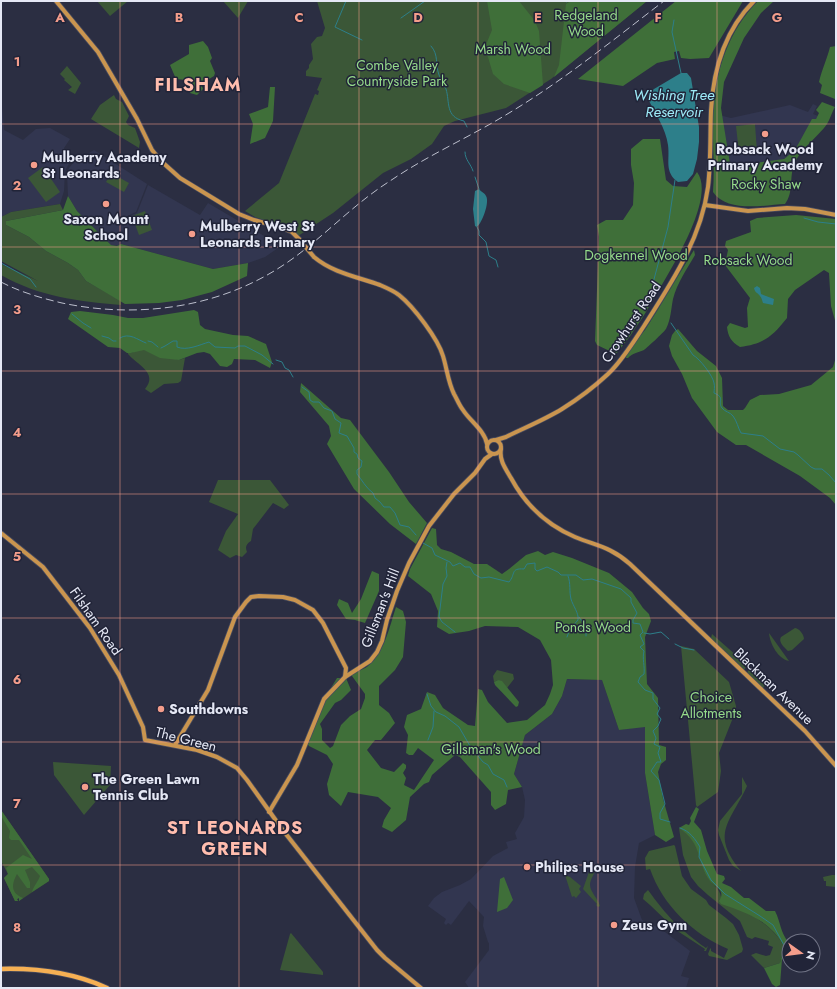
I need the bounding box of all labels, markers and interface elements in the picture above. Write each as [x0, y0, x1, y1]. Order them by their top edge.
park label: Redgeland Wood [554, 5, 618, 41]
text: A [54, 8, 65, 27]
text: B [175, 8, 184, 27]
text: C [294, 8, 304, 27]
text: D [413, 8, 423, 27]
text: E [534, 8, 542, 27]
text: F [654, 8, 662, 27]
text: G [772, 8, 783, 27]
park label: Marsh Wood [475, 39, 551, 59]
text: 1 [14, 52, 20, 71]
park label: Combe Valley Countryside Park [347, 55, 448, 91]
district label: FILSHAM [155, 72, 241, 98]
water label: Wishing Tree Reservoir [633, 84, 715, 123]
marker: Robsack Wood Primary Academy [760, 129, 770, 139]
place label: Robsack Wood Primary Academy [708, 139, 823, 175]
place label: Mulberry Academy St Leonards [42, 147, 167, 183]
marker: Mulberry Academy St Leonards [29, 160, 39, 170]
park label: Rocky Shaw [731, 174, 802, 194]
text: 2 [13, 176, 21, 195]
marker: Saxon Mount School [101, 199, 111, 209]
place label: Saxon Mount School [63, 209, 149, 245]
place label: Mulberry West St Leonards Primary [200, 216, 316, 252]
marker: Mulberry West St Leonards Primary [187, 229, 197, 239]
park label: Dogkennel Wood [584, 245, 688, 265]
park label: Robsack Wood [704, 250, 792, 270]
street label: Crowhurst Road [596, 277, 666, 367]
text: 3 [13, 300, 21, 319]
text: 4 [12, 423, 22, 442]
text: 5 [13, 547, 21, 566]
street label: Gillsman's Hill [356, 565, 404, 651]
street label: Filsham Road [65, 583, 127, 659]
park label: Ponds Wood [555, 617, 631, 637]
street label: Blackman Avenue [730, 643, 818, 729]
text: 6 [13, 670, 22, 689]
park label: Choice Allotments [680, 687, 742, 723]
place label: Southdowns [169, 699, 249, 719]
marker: Southdowns [156, 704, 166, 714]
street label: The Green [153, 722, 219, 756]
park label: Gillsman's Wood [441, 739, 541, 759]
place label: The Green Lawn Tennis Club [93, 769, 200, 805]
marker: The Green Lawn Tennis Club [80, 782, 90, 792]
text: 7 [13, 794, 21, 813]
district label: ST LEONARDS GREEN [167, 815, 303, 862]
place label: Philips House [535, 857, 624, 877]
marker: Philips House [522, 862, 532, 872]
place label: Zeus Gym [622, 915, 687, 935]
text: 8 [13, 918, 21, 937]
marker: Zeus Gym [609, 920, 619, 930]
north arrow [781, 933, 821, 973]
text: N [802, 949, 820, 962]

